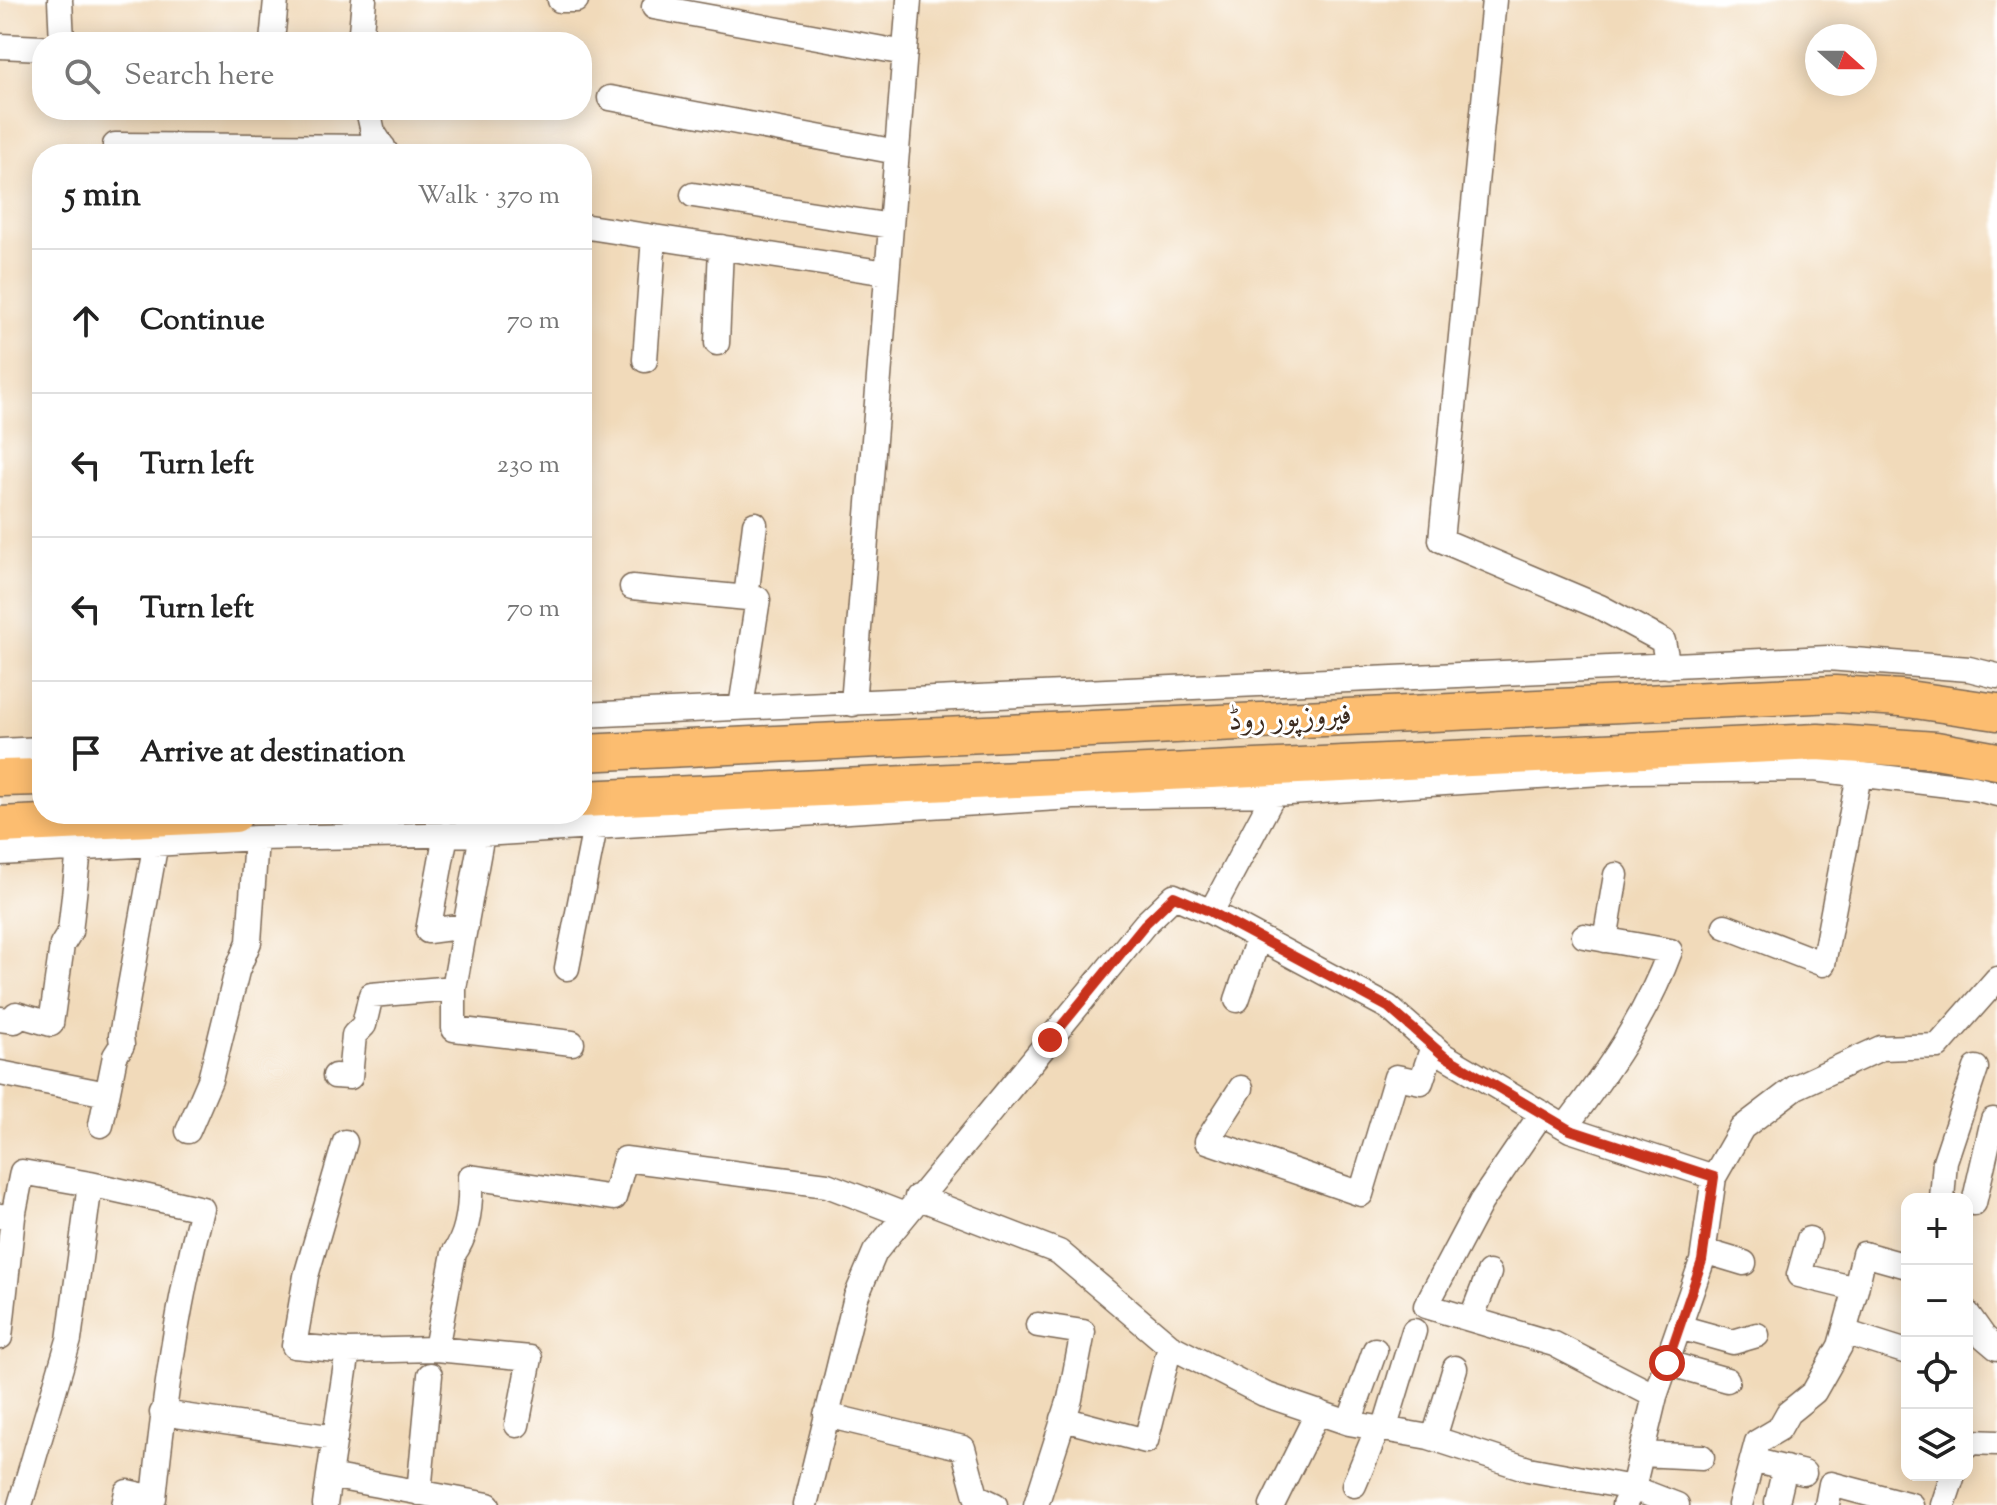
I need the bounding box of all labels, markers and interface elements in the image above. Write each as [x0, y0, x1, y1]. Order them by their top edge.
north arrow [1805, 24, 1877, 96]
search box [32, 32, 592, 120]
icon: search [60, 54, 104, 98]
text: Search here [124, 55, 274, 98]
text: 5 min [64, 172, 141, 221]
text: Walk · 370 m [418, 178, 560, 215]
icon: ahead [64, 299, 108, 343]
text: Continue [140, 300, 265, 343]
text: 70 m [507, 303, 560, 340]
icon: left [64, 443, 108, 487]
text: Turn left [140, 444, 254, 487]
text: 230 m [497, 447, 560, 484]
icon: left [64, 587, 108, 631]
text: Turn left [140, 588, 254, 631]
text: 70 m [507, 591, 560, 628]
street label: فیروزپور روڈ [1227, 694, 1353, 744]
icon: arrive [64, 731, 108, 775]
text: Arrive at destination [140, 732, 405, 775]
route end [1032, 1022, 1068, 1058]
map controls [1901, 1193, 1973, 1481]
button: + [1901, 1193, 1973, 1265]
button: − [1901, 1265, 1973, 1337]
button: locate [1901, 1337, 1973, 1409]
route start [1649, 1345, 1685, 1381]
button: layers [1901, 1409, 1973, 1481]

